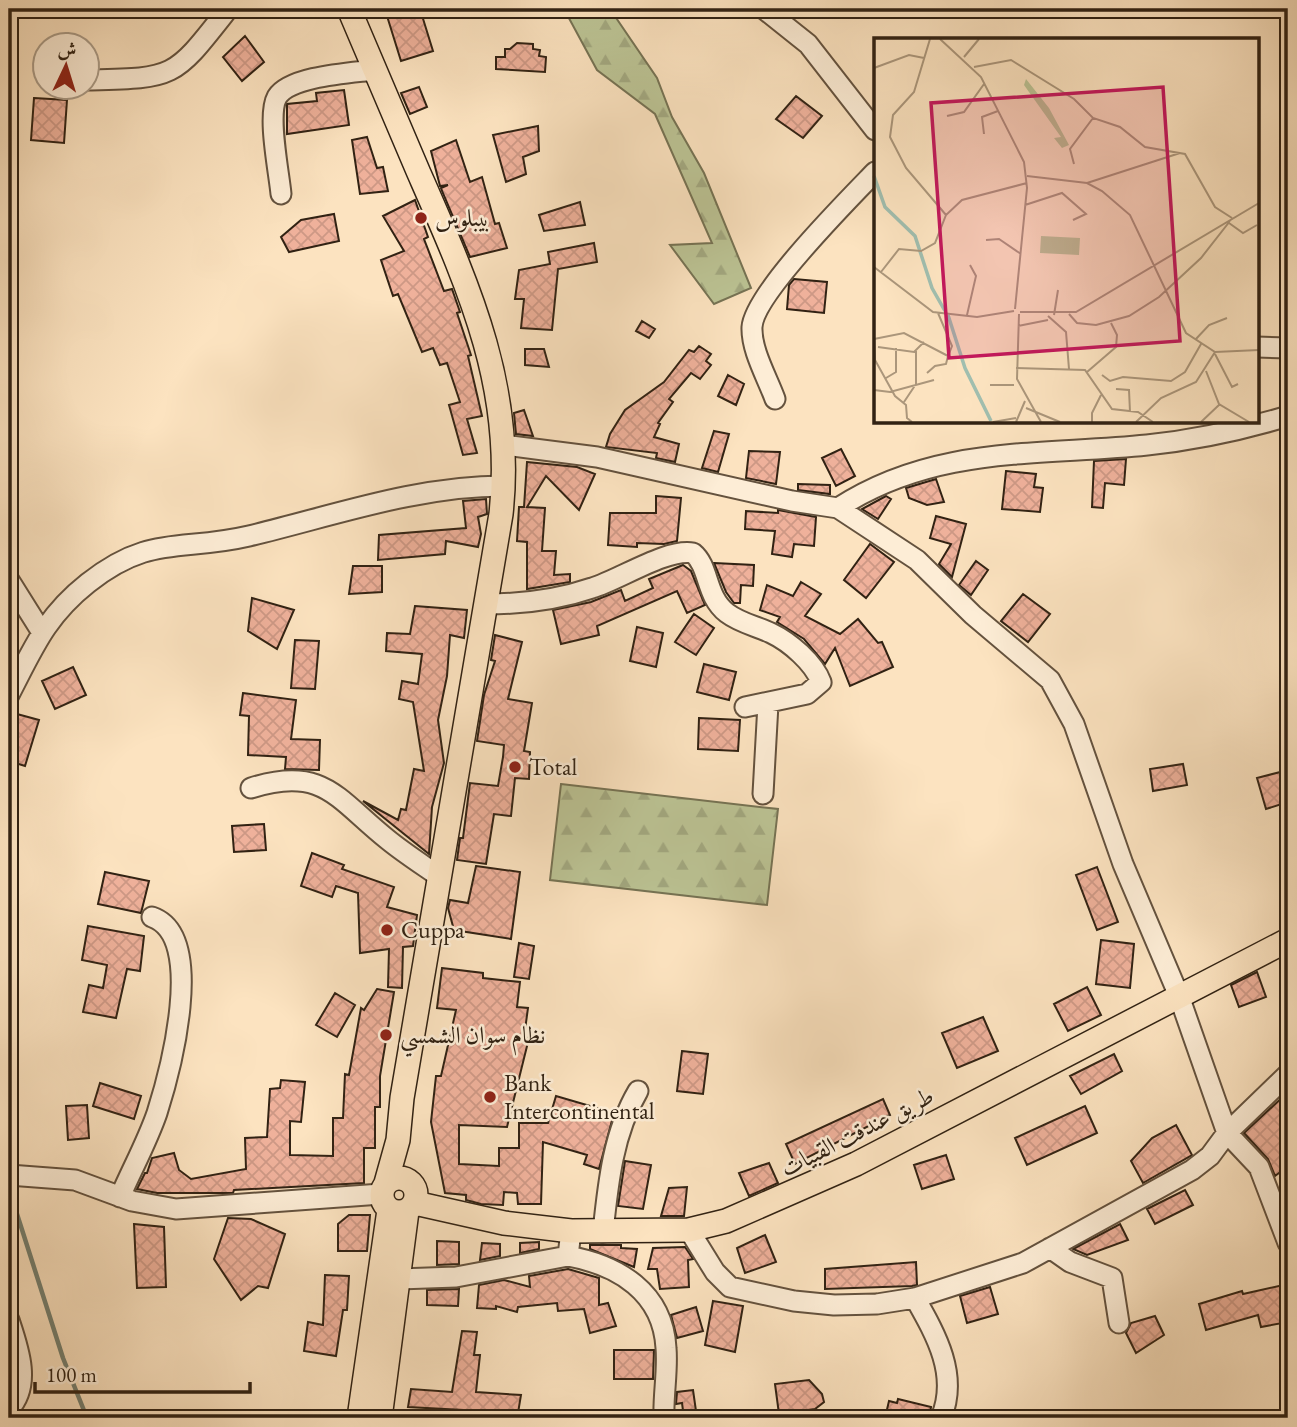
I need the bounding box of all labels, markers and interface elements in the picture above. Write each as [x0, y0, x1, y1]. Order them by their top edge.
north arrow [32, 32, 102, 102]
text: ش [57, 36, 77, 63]
inset map [874, 38, 1258, 424]
place label: بيبلوس [435, 202, 490, 233]
marker: بيبلوس [413, 210, 429, 226]
place label: Total [529, 751, 578, 782]
marker: Total [507, 759, 523, 775]
place label: Cuppa [401, 914, 465, 945]
marker: Cuppa [379, 922, 395, 938]
place label: نظام سوان الشمسي [400, 1019, 545, 1057]
marker: نظام سوان الشمسي [378, 1027, 394, 1043]
place label: Bank Intercontinental [504, 1067, 655, 1126]
street label: طريق عندقت القبيات [775, 1080, 939, 1184]
marker: Bank Intercontinental [482, 1089, 498, 1105]
scale bar [35, 1350, 250, 1394]
text: 100 m [46, 1361, 97, 1388]

